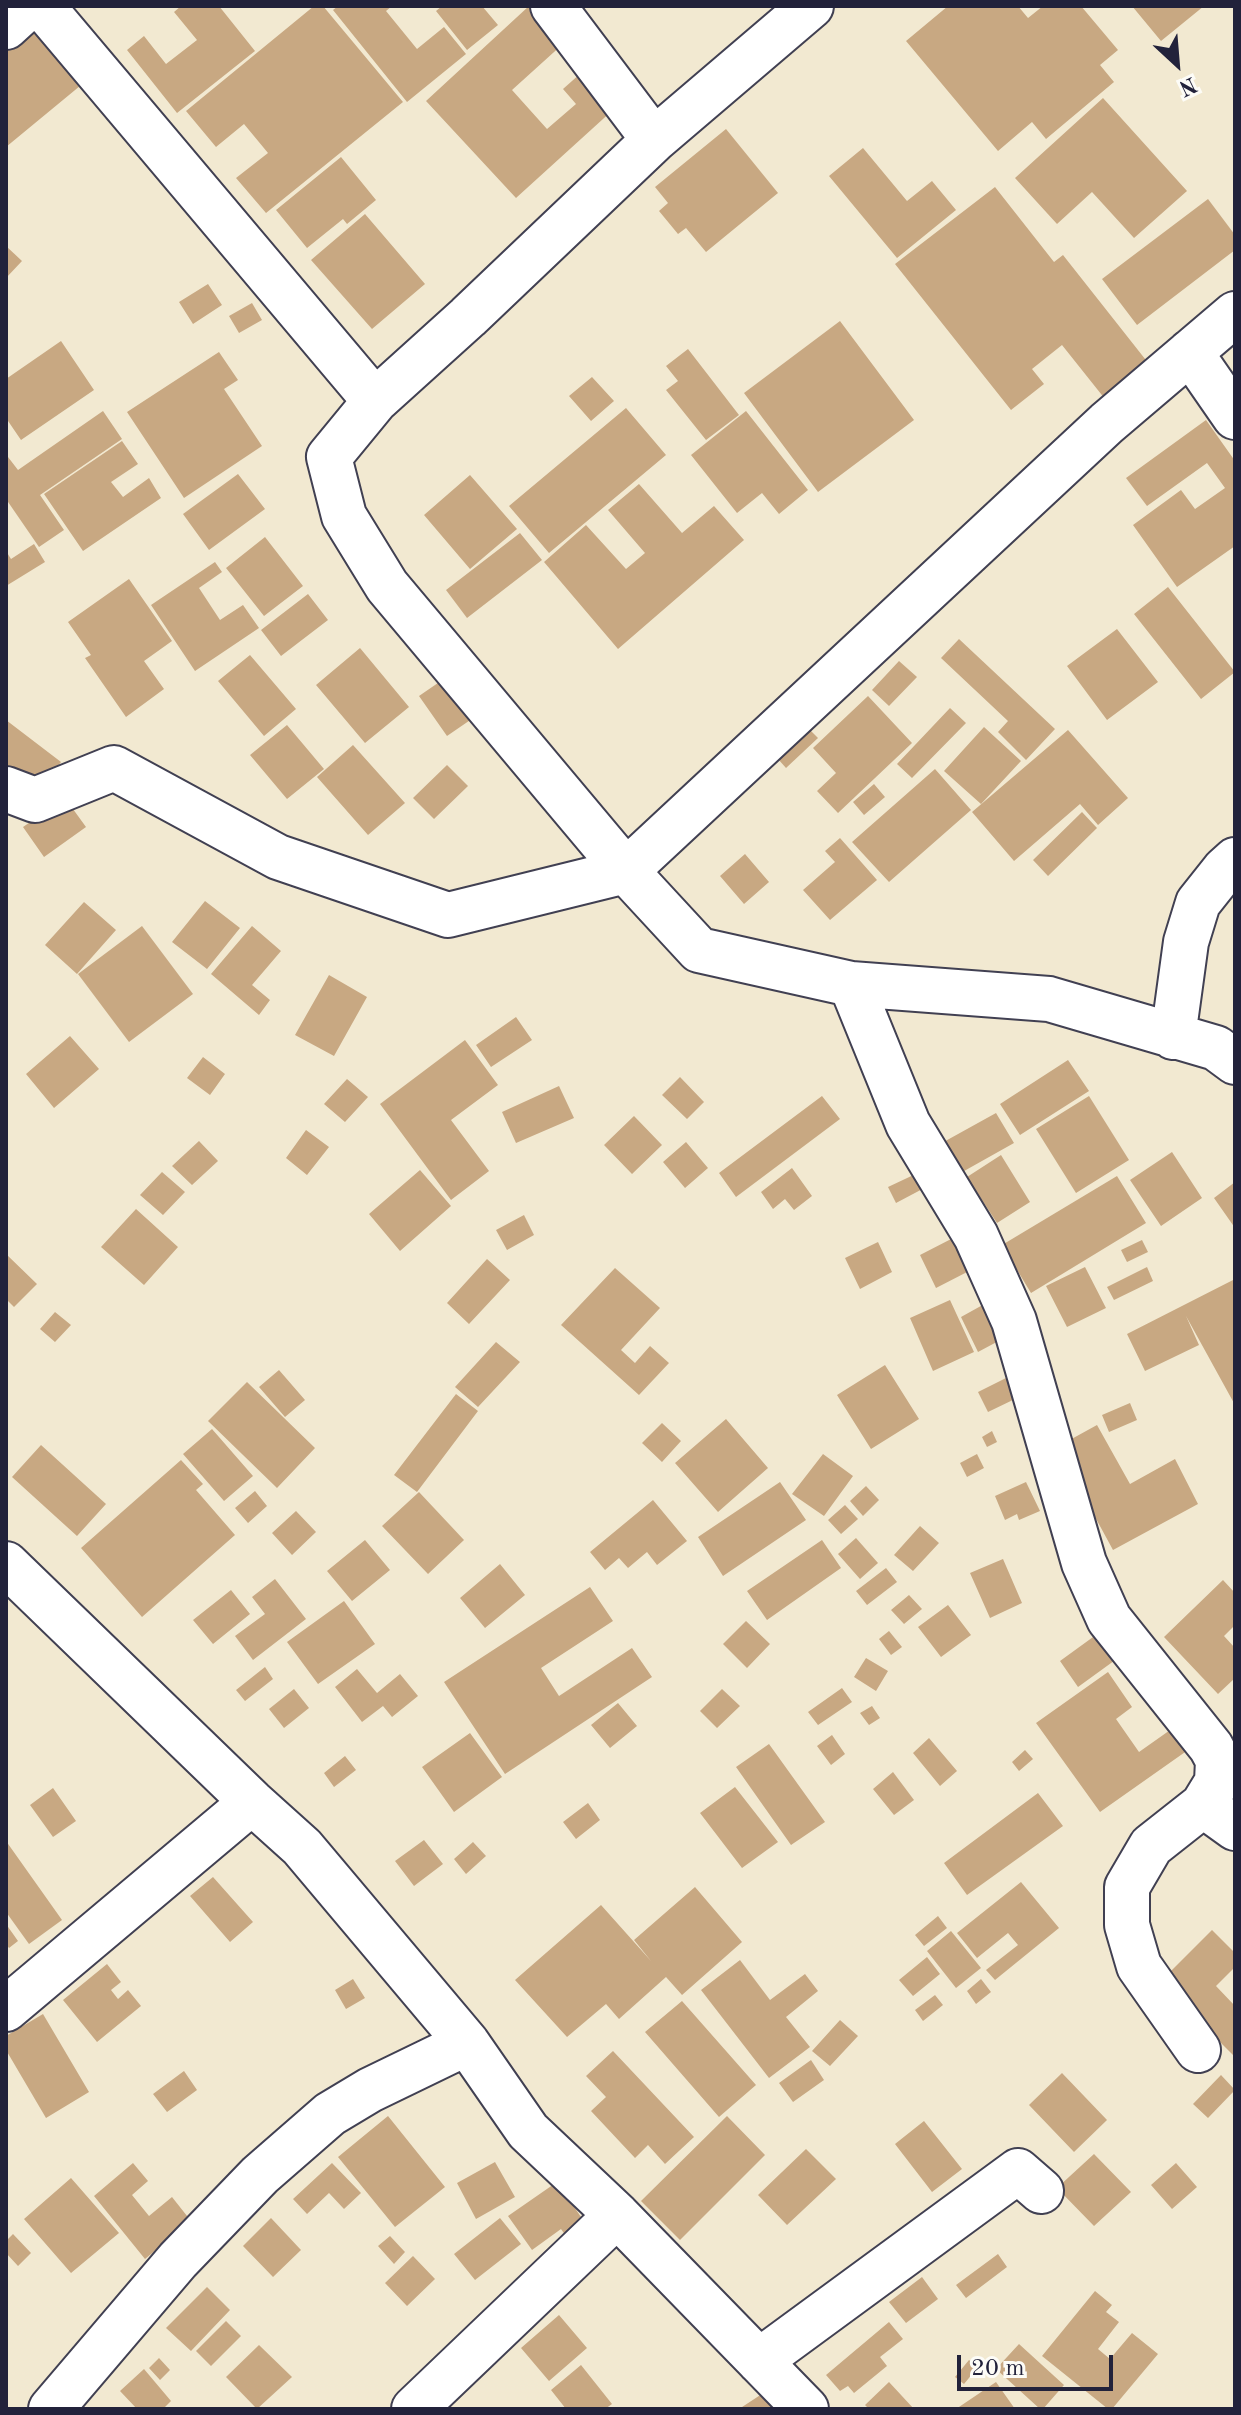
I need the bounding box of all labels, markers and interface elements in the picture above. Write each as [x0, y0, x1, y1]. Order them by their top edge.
north arrow [1137, 24, 1217, 104]
text: N [1175, 72, 1200, 99]
scale bar [961, 2339, 1117, 2389]
text: 20 m [971, 2357, 1025, 2381]

